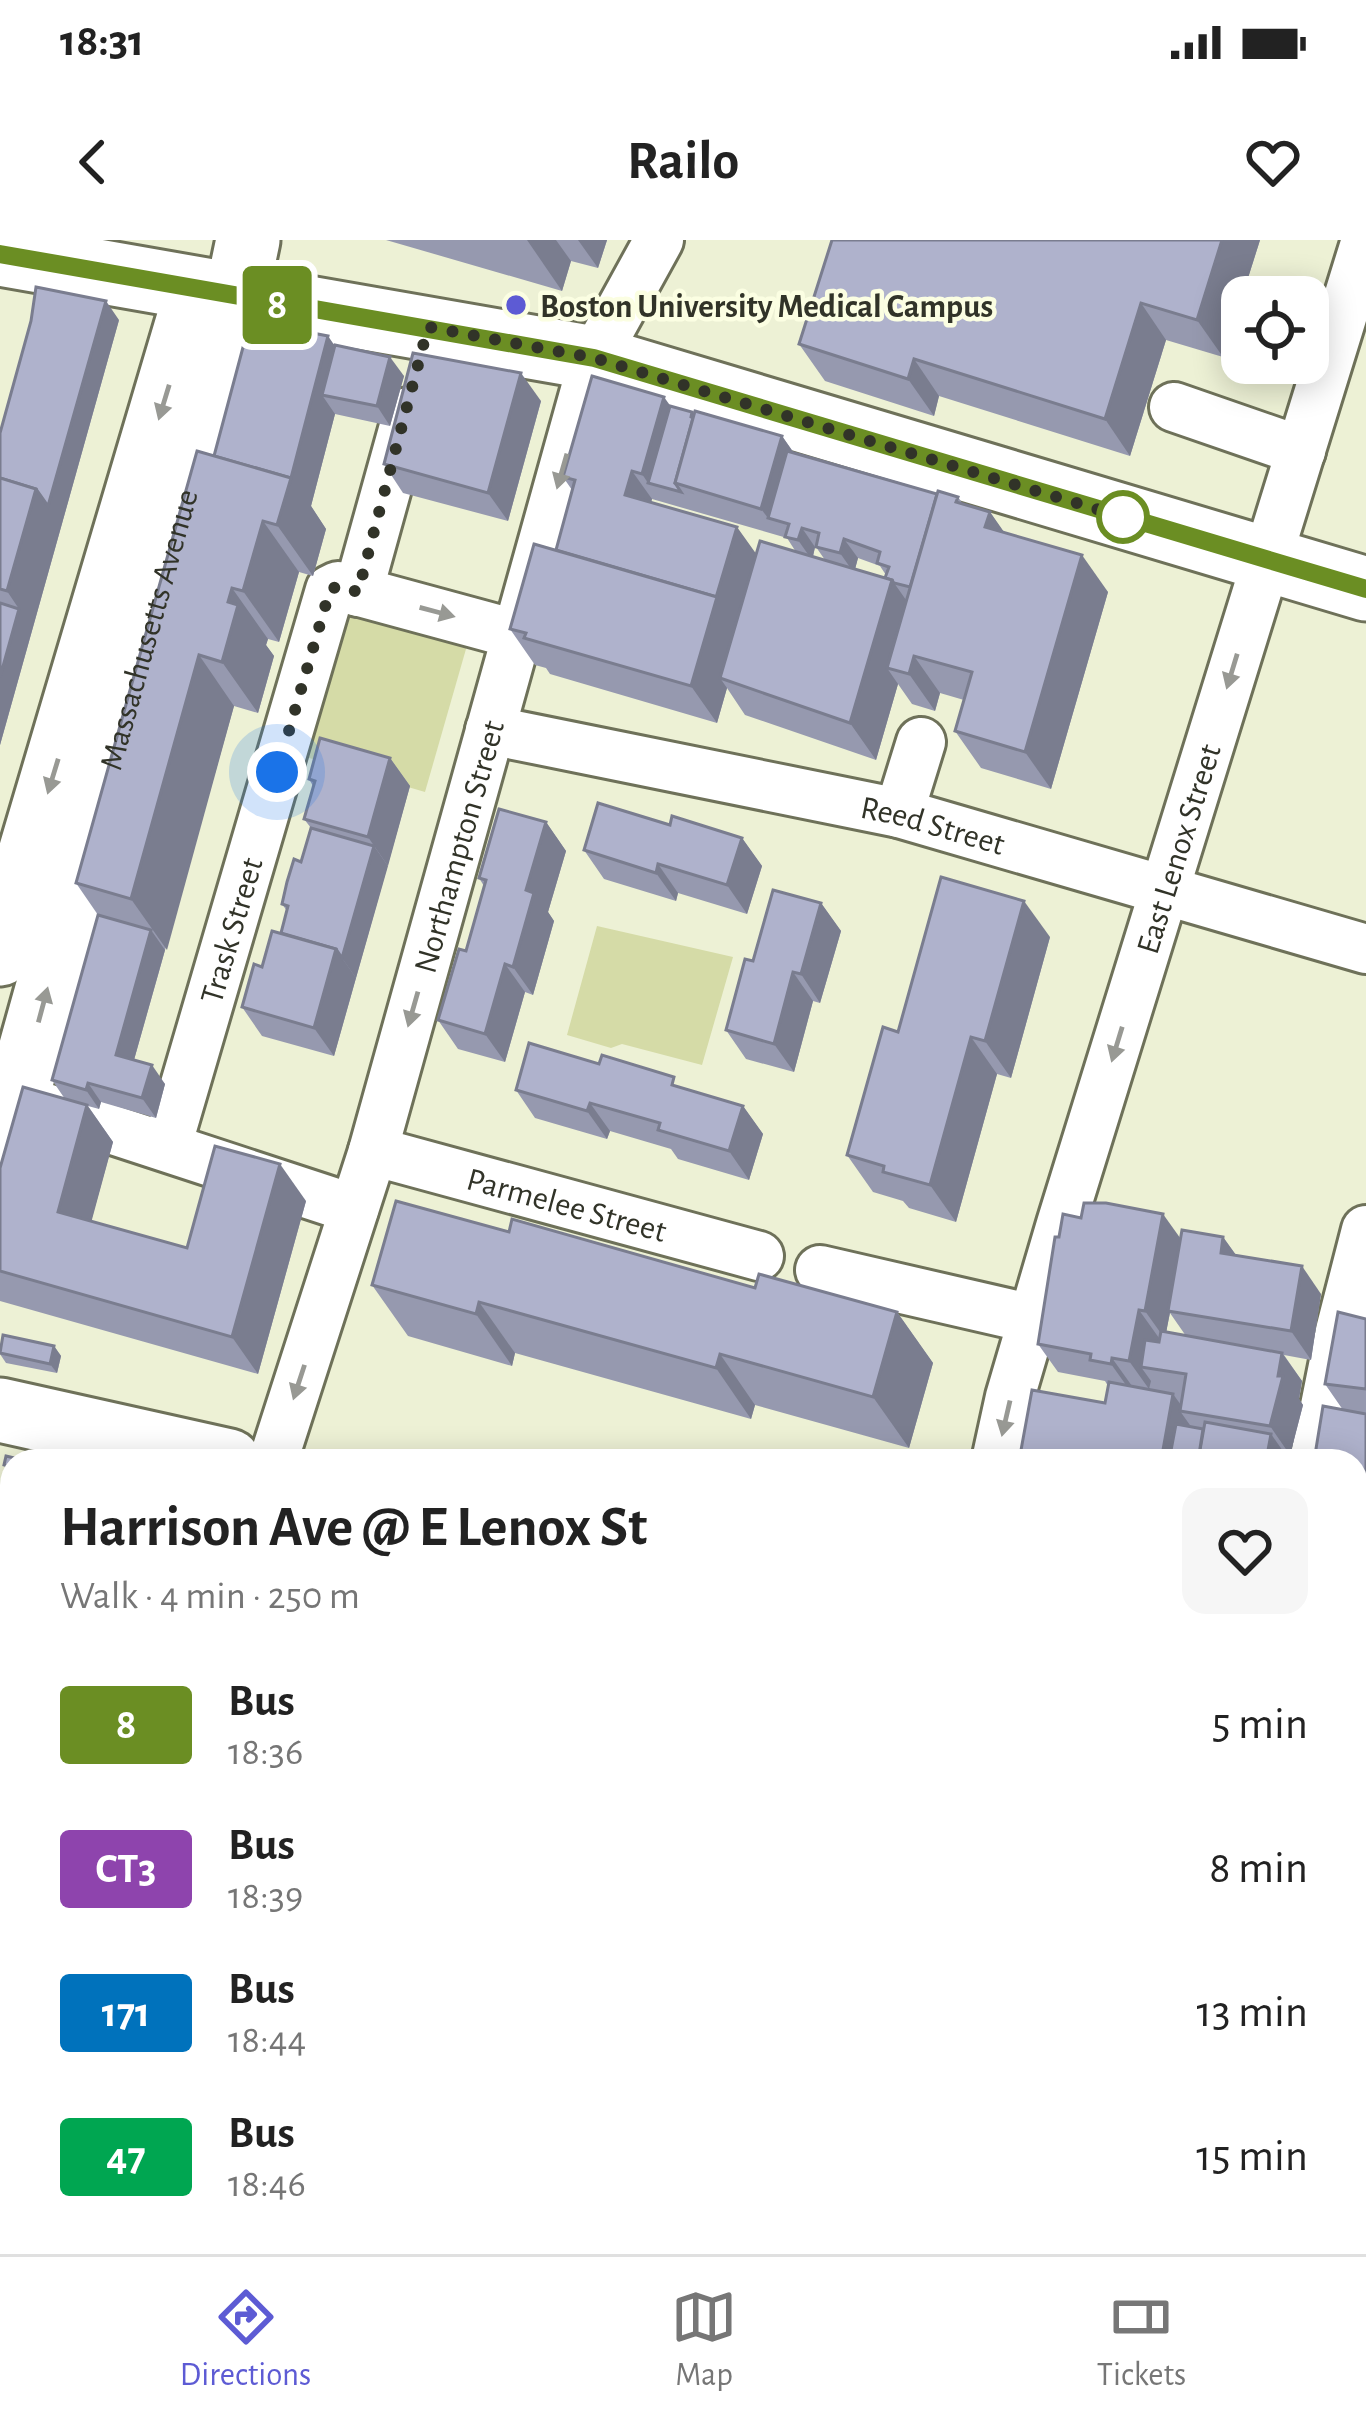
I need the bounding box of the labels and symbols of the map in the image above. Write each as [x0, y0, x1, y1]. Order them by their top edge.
line badge: 8 [238, 266, 316, 344]
place label: Boston University Medical Campus [540, 291, 993, 324]
marker: Boston University Medical Campus [503, 292, 529, 318]
one-way arrow [154, 384, 172, 421]
one-way arrow [551, 453, 570, 490]
street label: Massachusetts Avenue [95, 486, 205, 774]
unlabelled marker [1098, 492, 1148, 542]
one-way arrow [418, 604, 455, 623]
one-way arrow [1222, 653, 1241, 690]
street label: Northampton Street [409, 717, 511, 977]
street label: East Lenox Street [1132, 740, 1228, 958]
your location [247, 742, 307, 802]
one-way arrow [43, 758, 61, 795]
street label: Reed Street [858, 792, 1009, 862]
street label: Trask Street [196, 854, 270, 1007]
one-way arrow [35, 986, 53, 1022]
one-way arrow [402, 990, 421, 1027]
one-way arrow [1107, 1026, 1125, 1063]
street label: Parmelee Street [463, 1163, 670, 1249]
one-way arrow [288, 1364, 307, 1400]
one-way arrow [995, 1399, 1014, 1437]

